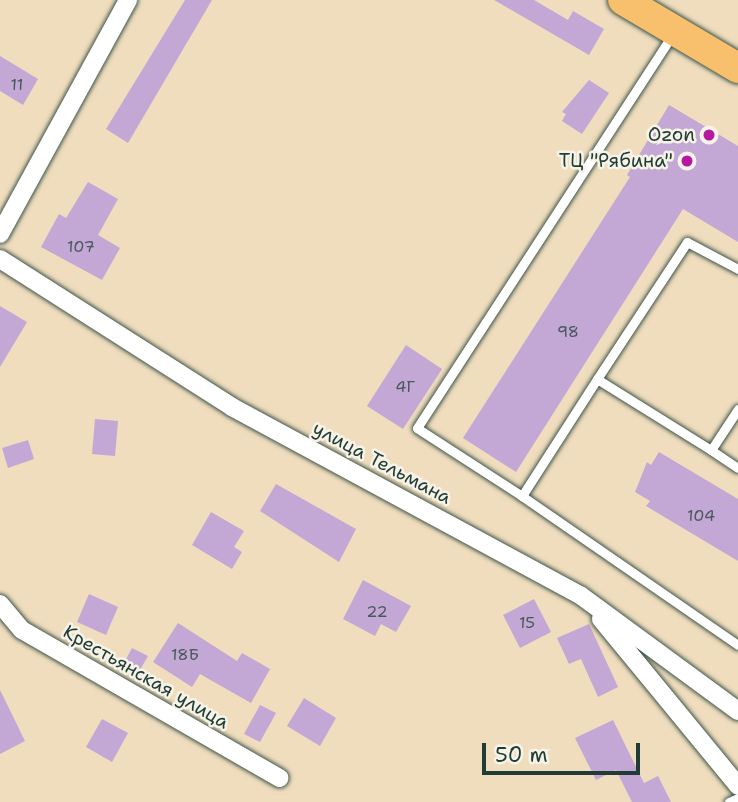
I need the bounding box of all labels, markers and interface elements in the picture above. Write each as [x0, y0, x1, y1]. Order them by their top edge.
house number: 11 [11, 75, 23, 95]
place label: Ozon [648, 124, 695, 146]
marker: Ozon [701, 127, 717, 143]
place label: ТЦ "Рябина" [559, 150, 673, 172]
marker: ТЦ "Рябина" [679, 153, 695, 169]
house number: 107 [67, 237, 95, 257]
house number: 98 [557, 322, 579, 342]
house number: 4Г [395, 377, 415, 397]
street label: улица Тельмана [309, 417, 455, 509]
house number: 104 [687, 506, 715, 526]
house number: 22 [366, 602, 388, 622]
house number: 15 [519, 613, 535, 633]
street label: Крестьянская улица [59, 620, 233, 734]
house number: 18Б [171, 645, 199, 665]
scale bar [486, 728, 644, 772]
text: 50 m [495, 741, 548, 769]

